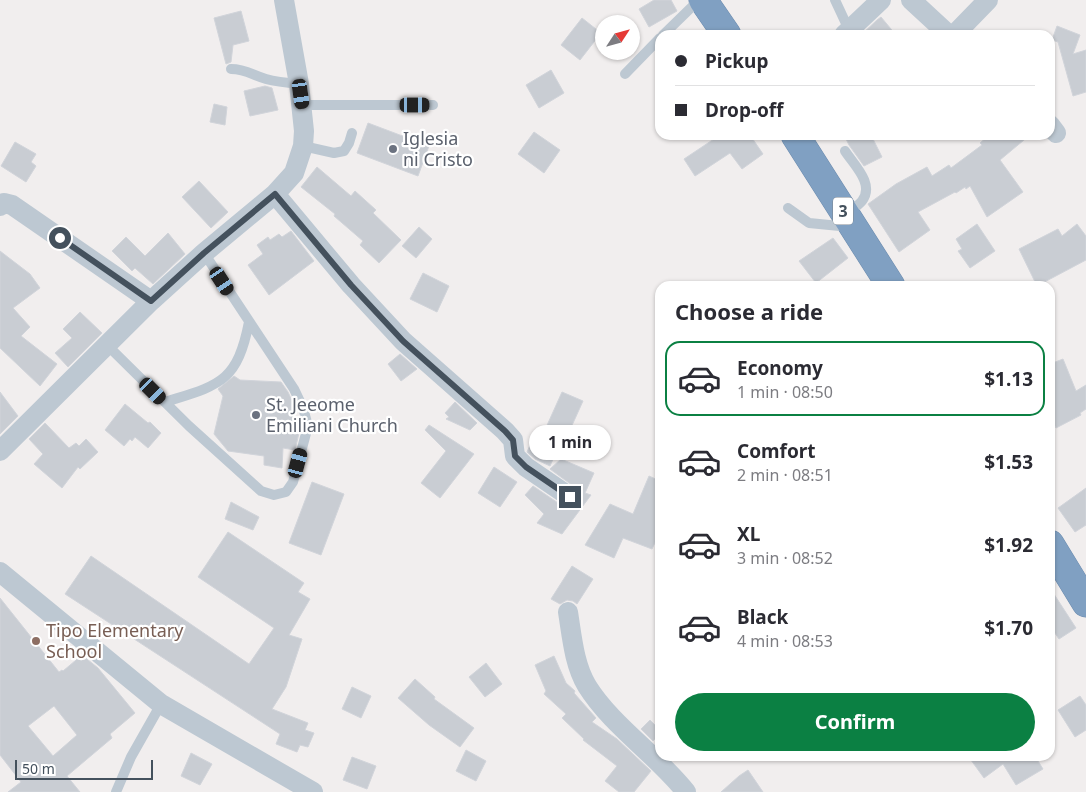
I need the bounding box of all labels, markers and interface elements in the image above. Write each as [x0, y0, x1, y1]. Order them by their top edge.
north arrow [595, 15, 640, 60]
map controls [595, 15, 640, 60]
text: Pickup [705, 48, 768, 74]
car [291, 78, 310, 110]
text: Drop-off [705, 97, 784, 123]
car [400, 98, 430, 113]
place label: Iglesia ni Cristo [403, 126, 473, 171]
marker: Iglesia ni Cristo [387, 143, 399, 155]
road number: 3 [833, 198, 853, 225]
route start [49, 227, 71, 249]
car [207, 264, 236, 298]
text: Choose a ride [675, 296, 823, 326]
text: Economy [737, 355, 823, 381]
icon: car [677, 356, 722, 401]
text: $1.13 [984, 366, 1033, 392]
car [137, 375, 168, 407]
text: 1 min · 08:50 [737, 381, 833, 403]
place label: St. Jeeome Emiliani Church [266, 392, 398, 437]
marker: St. Jeeome Emiliani Church [250, 409, 262, 421]
callout: 1 min [529, 424, 611, 460]
text: 1 min [548, 431, 592, 453]
text: Comfort [737, 438, 816, 464]
icon: car [677, 439, 722, 484]
car [286, 447, 309, 479]
text: $1.53 [984, 449, 1033, 475]
text: 2 min · 08:51 [737, 464, 833, 486]
route end [559, 486, 581, 508]
text: XL [737, 521, 760, 547]
icon: car [677, 522, 722, 567]
text: $1.92 [984, 532, 1033, 558]
text: 3 min · 08:52 [737, 547, 833, 569]
text: Black [737, 604, 788, 630]
icon: car [677, 605, 722, 650]
text: $1.70 [984, 615, 1033, 641]
place label: Tipo Elementary School [46, 618, 184, 663]
text: 4 min · 08:53 [737, 630, 833, 652]
marker: Tipo Elementary School [30, 635, 42, 647]
button: Confirm [675, 693, 1035, 751]
scale bar [15, 757, 152, 780]
text: 50 m [22, 759, 55, 778]

